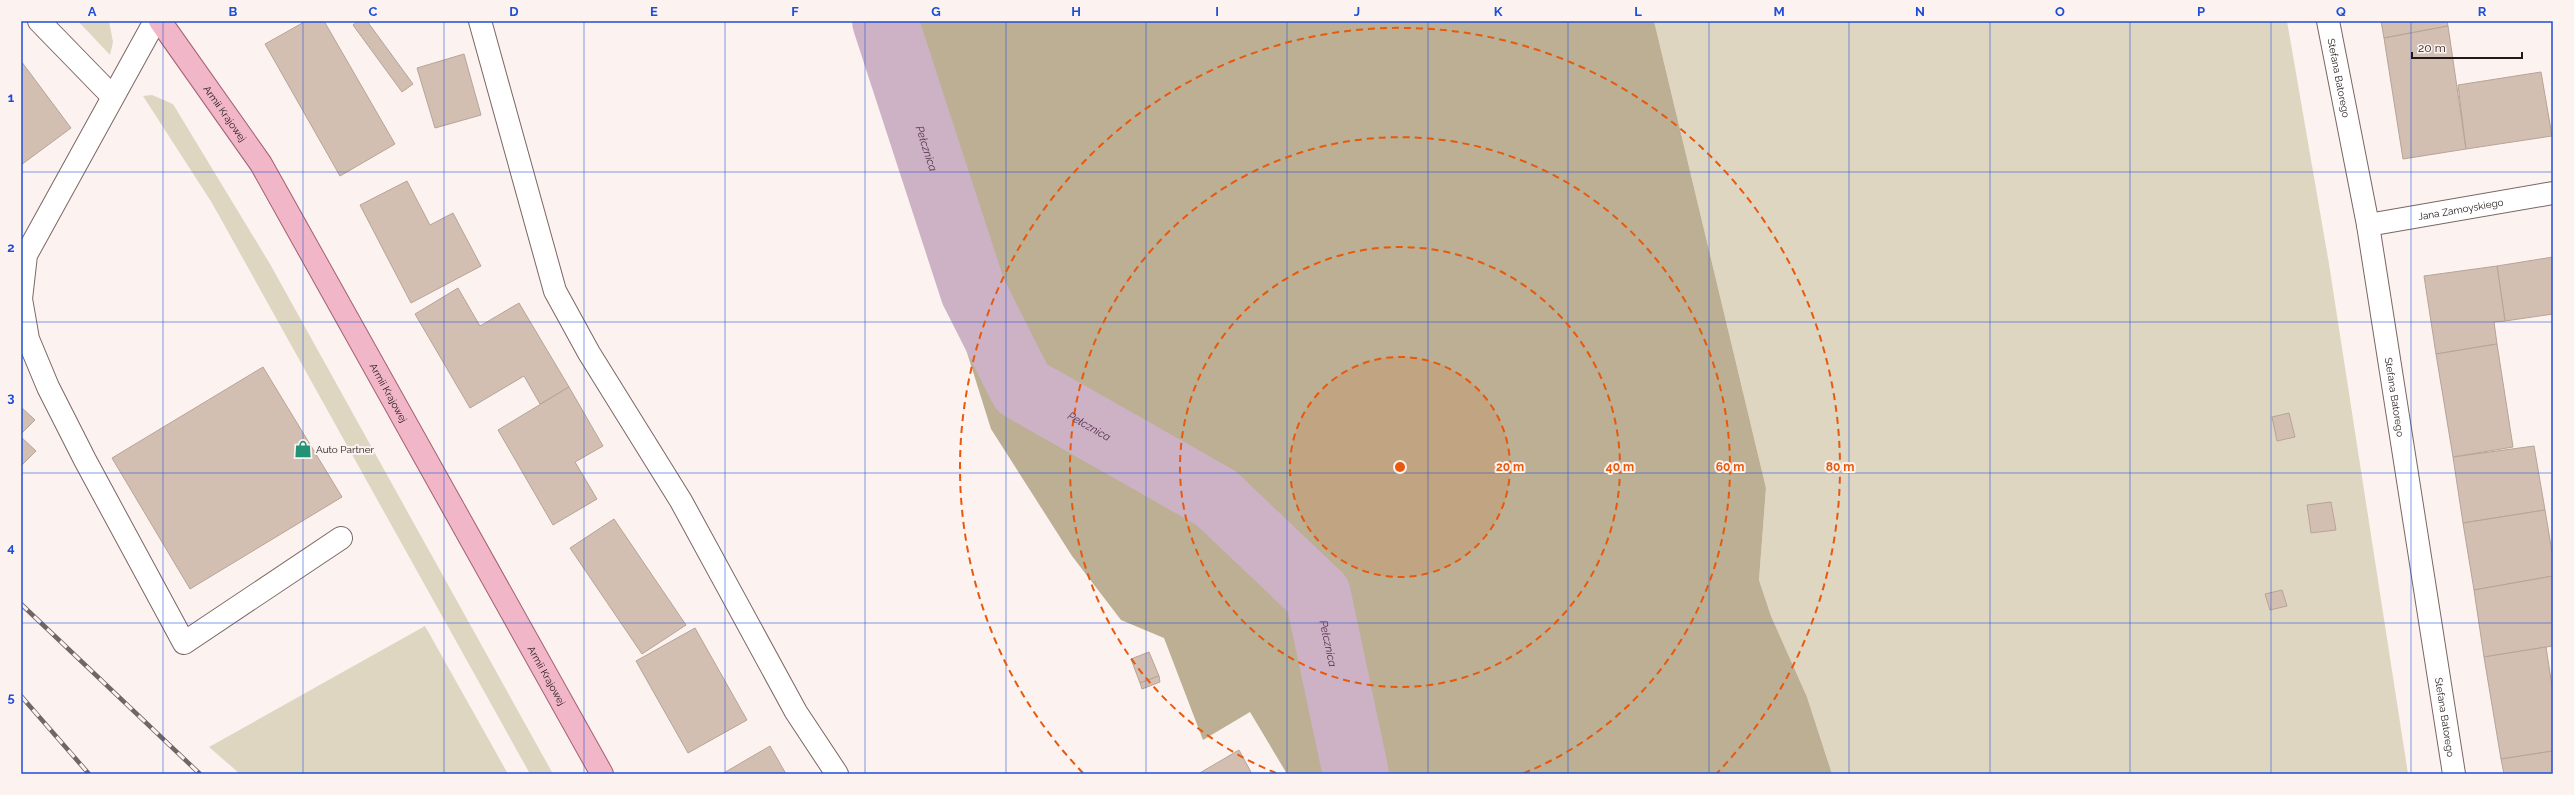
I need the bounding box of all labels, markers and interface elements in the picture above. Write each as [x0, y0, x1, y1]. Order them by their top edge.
text: A [88, 4, 97, 19]
text: B [229, 4, 238, 19]
text: C [369, 4, 378, 19]
text: D [509, 4, 519, 19]
text: E [650, 4, 658, 19]
text: F [791, 4, 799, 19]
text: G [931, 4, 941, 19]
text: H [1071, 4, 1081, 19]
text: I [1215, 4, 1219, 19]
text: J [1354, 4, 1360, 19]
text: K [1494, 4, 1503, 19]
text: L [1634, 4, 1642, 19]
text: M [1773, 4, 1785, 19]
text: N [1915, 4, 1925, 19]
text: O [2055, 4, 2065, 19]
text: P [2197, 4, 2205, 19]
text: Q [2336, 4, 2346, 19]
text: R [2478, 4, 2487, 19]
scale bar [2412, 34, 2522, 60]
street label: Stefana Batorego [2326, 38, 2352, 119]
text: 20 m [2418, 41, 2446, 55]
street label: Armii Krajowej [201, 83, 248, 144]
text: 1 [8, 90, 15, 105]
water label: Pełcznica [913, 124, 940, 173]
street label: Jana Zamoyskiego [2417, 197, 2504, 222]
text: 2 [7, 240, 15, 255]
street label: Stefana Batorego [2383, 357, 2406, 438]
street label: Armii Krajowej [367, 361, 409, 424]
text: 3 [7, 390, 15, 405]
water label: Pełcznica [1065, 409, 1113, 444]
shop icon: Auto Partner [293, 439, 313, 459]
place label: Auto Partner [316, 444, 375, 455]
centre of rings [1393, 460, 1407, 474]
text: 20 m [1496, 460, 1524, 474]
text: 40 m [1606, 460, 1634, 474]
text: 60 m [1716, 460, 1744, 474]
text: 80 m [1826, 460, 1854, 474]
text: 4 [7, 540, 15, 555]
water label: Pełcznica [1317, 619, 1339, 668]
street label: Armii Krajowej [526, 644, 567, 707]
street label: Stefana Batorego [2433, 677, 2456, 758]
text: 5 [7, 690, 15, 705]

